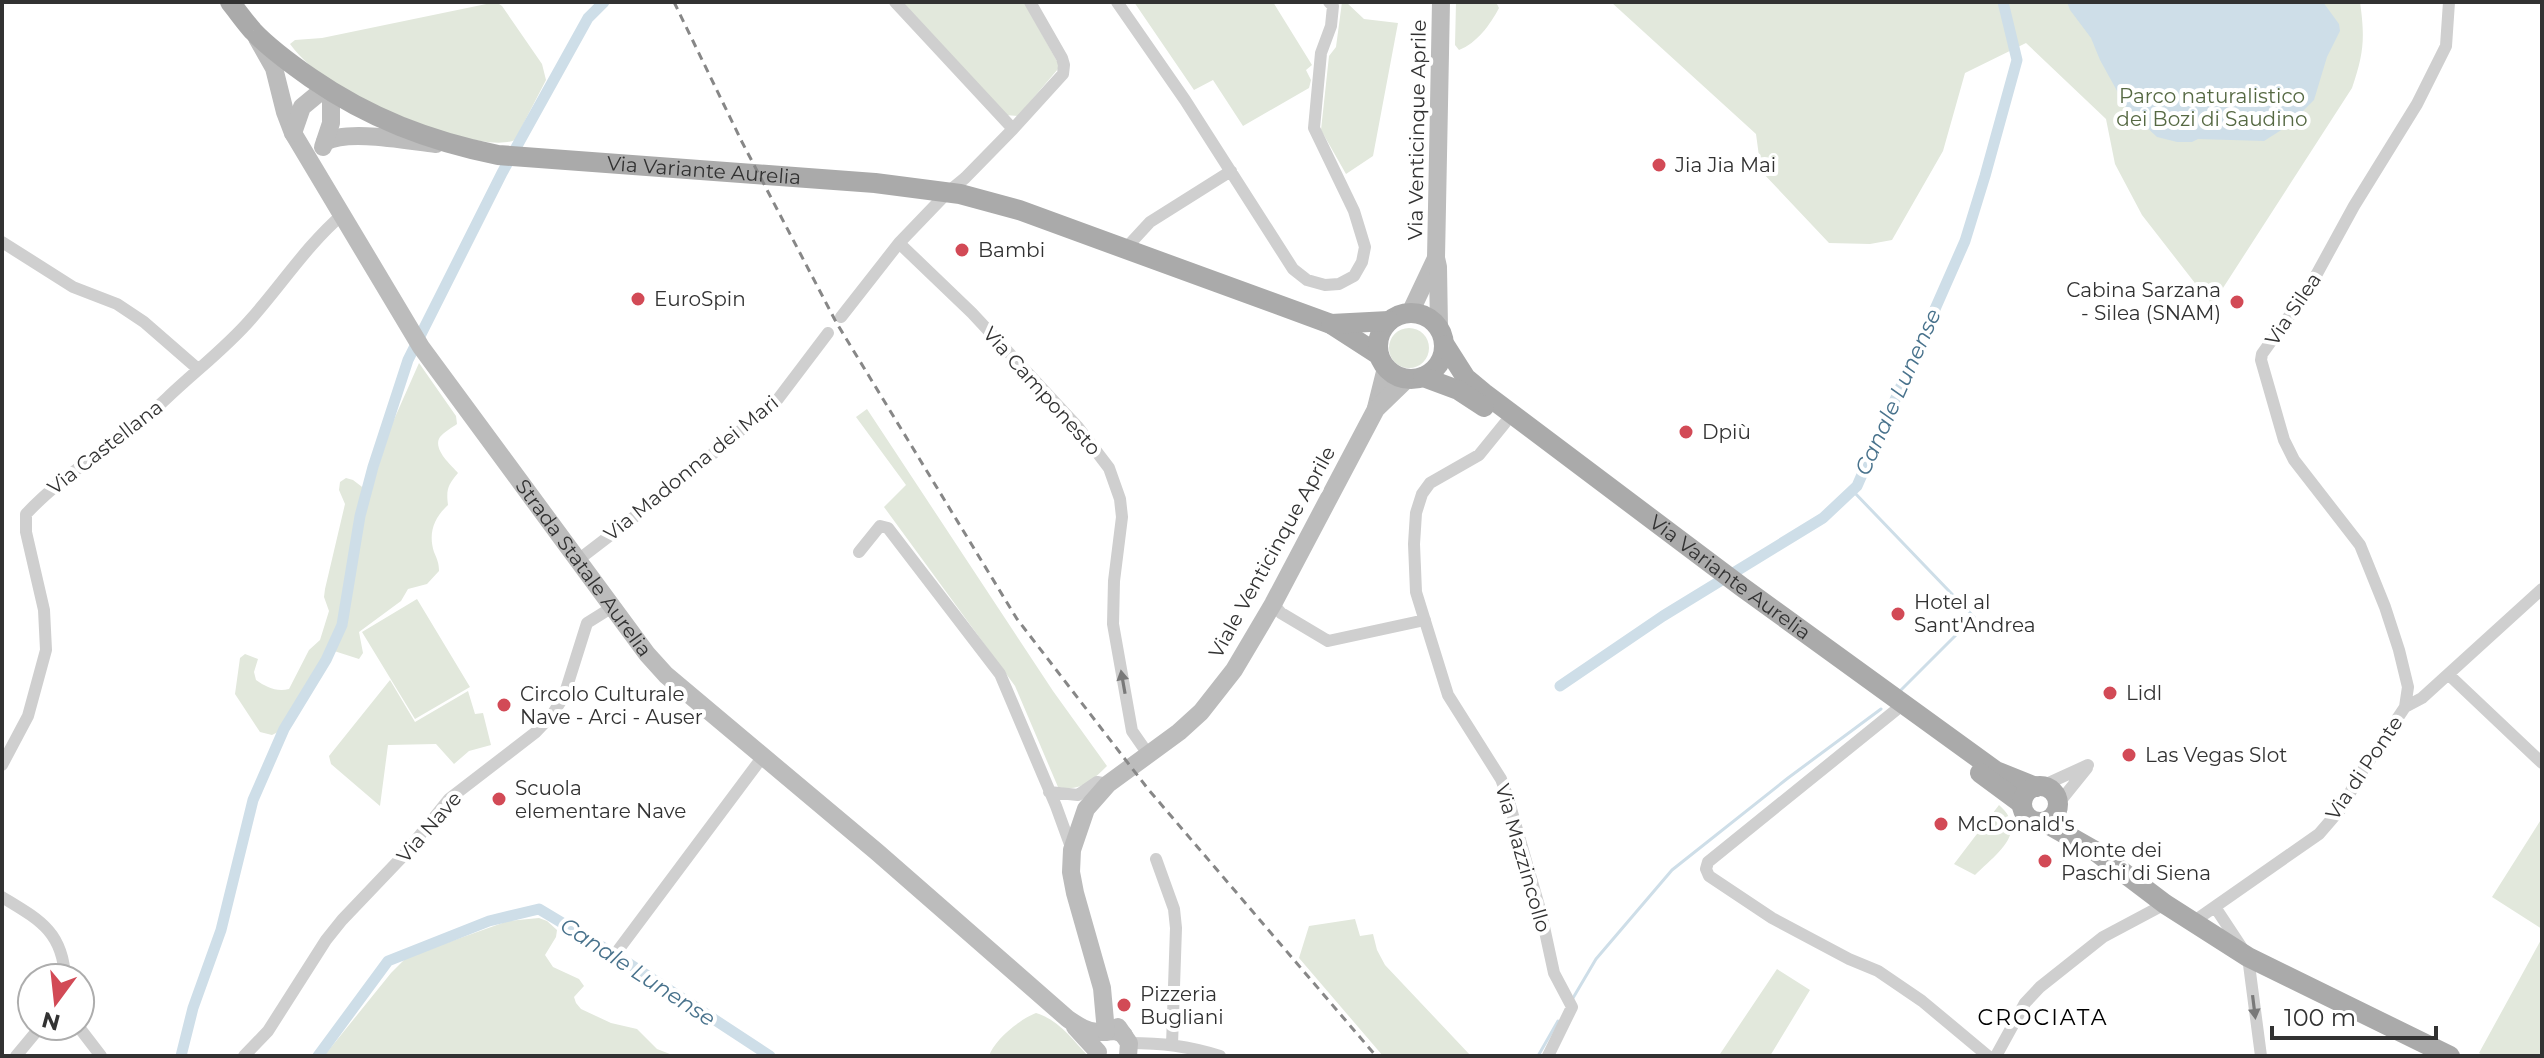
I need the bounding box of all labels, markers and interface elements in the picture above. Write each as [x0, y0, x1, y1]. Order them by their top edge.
street label: Via Venticinque Aprile [1403, 19, 1431, 241]
park label: Parco naturalistico dei Bozi di Saudino [2116, 84, 2308, 131]
street label: Via Variante Aurelia [606, 151, 802, 189]
place label: Jia Jia Mai [1674, 153, 1776, 177]
marker: Jia Jia Mai [1650, 156, 1668, 174]
place label: Bambi [978, 238, 1045, 262]
marker: Bambi [953, 241, 971, 259]
street label: Via Silea [2260, 268, 2326, 350]
place label: Cabina Sarzana - Silea (SNAM) [2066, 278, 2221, 325]
place label: EuroSpin [654, 287, 746, 311]
marker: EuroSpin [629, 290, 647, 308]
marker: Cabina Sarzana - Silea (SNAM) [2228, 293, 2246, 311]
water label: Canale Lunense [1849, 304, 1947, 480]
street label: Via Camponesto [978, 322, 1106, 460]
street label: Via Madonna dei Mari [599, 390, 783, 546]
street label: Via Castellana [43, 395, 167, 499]
place label: Dpiù [1702, 420, 1751, 444]
marker: Dpiù [1677, 423, 1695, 441]
street label: Viale Venticinque Aprile [1204, 442, 1340, 662]
street label: Strada Statale Aurelia [510, 475, 657, 661]
street label: Via Variante Aurelia [1645, 510, 1815, 645]
place label: Hotel al Sant'Andrea [1914, 590, 2036, 637]
marker: Hotel al Sant'Andrea [1889, 605, 1907, 623]
one-way arrow [1117, 669, 1129, 694]
place label: Lidl [2126, 681, 2162, 705]
place label: Circolo Culturale Nave - Arci - Auser [520, 682, 703, 729]
marker: Lidl [2101, 684, 2119, 702]
marker: Circolo Culturale Nave - Arci - Auser [495, 696, 513, 714]
street label: Via di Ponte [2320, 711, 2408, 825]
place label: Las Vegas Slot [2145, 743, 2287, 767]
marker: Las Vegas Slot [2120, 746, 2138, 764]
place label: Scuola elementare Nave [515, 776, 686, 823]
street label: Via Mazzincollo [1490, 781, 1556, 935]
street label: Via Nave [392, 786, 466, 868]
marker: Scuola elementare Nave [490, 790, 508, 808]
place label: McDonald's [1957, 812, 2075, 836]
marker: McDonald's [1932, 815, 1950, 833]
place label: Monte dei Paschi di Siena [2061, 838, 2211, 885]
marker: Monte dei Paschi di Siena [2036, 852, 2054, 870]
water label: Canale Lunense [555, 912, 721, 1032]
north arrow [16, 962, 96, 1042]
place label: Pizzeria Bugliani [1140, 982, 1224, 1029]
scale bar [2272, 990, 2436, 1040]
one-way arrow [2248, 995, 2261, 1020]
marker: Pizzeria Bugliani [1115, 996, 1133, 1014]
text: 100 m [2284, 1003, 2356, 1032]
district label: CROCIATA [1978, 1004, 2108, 1031]
text: N [39, 1005, 63, 1036]

